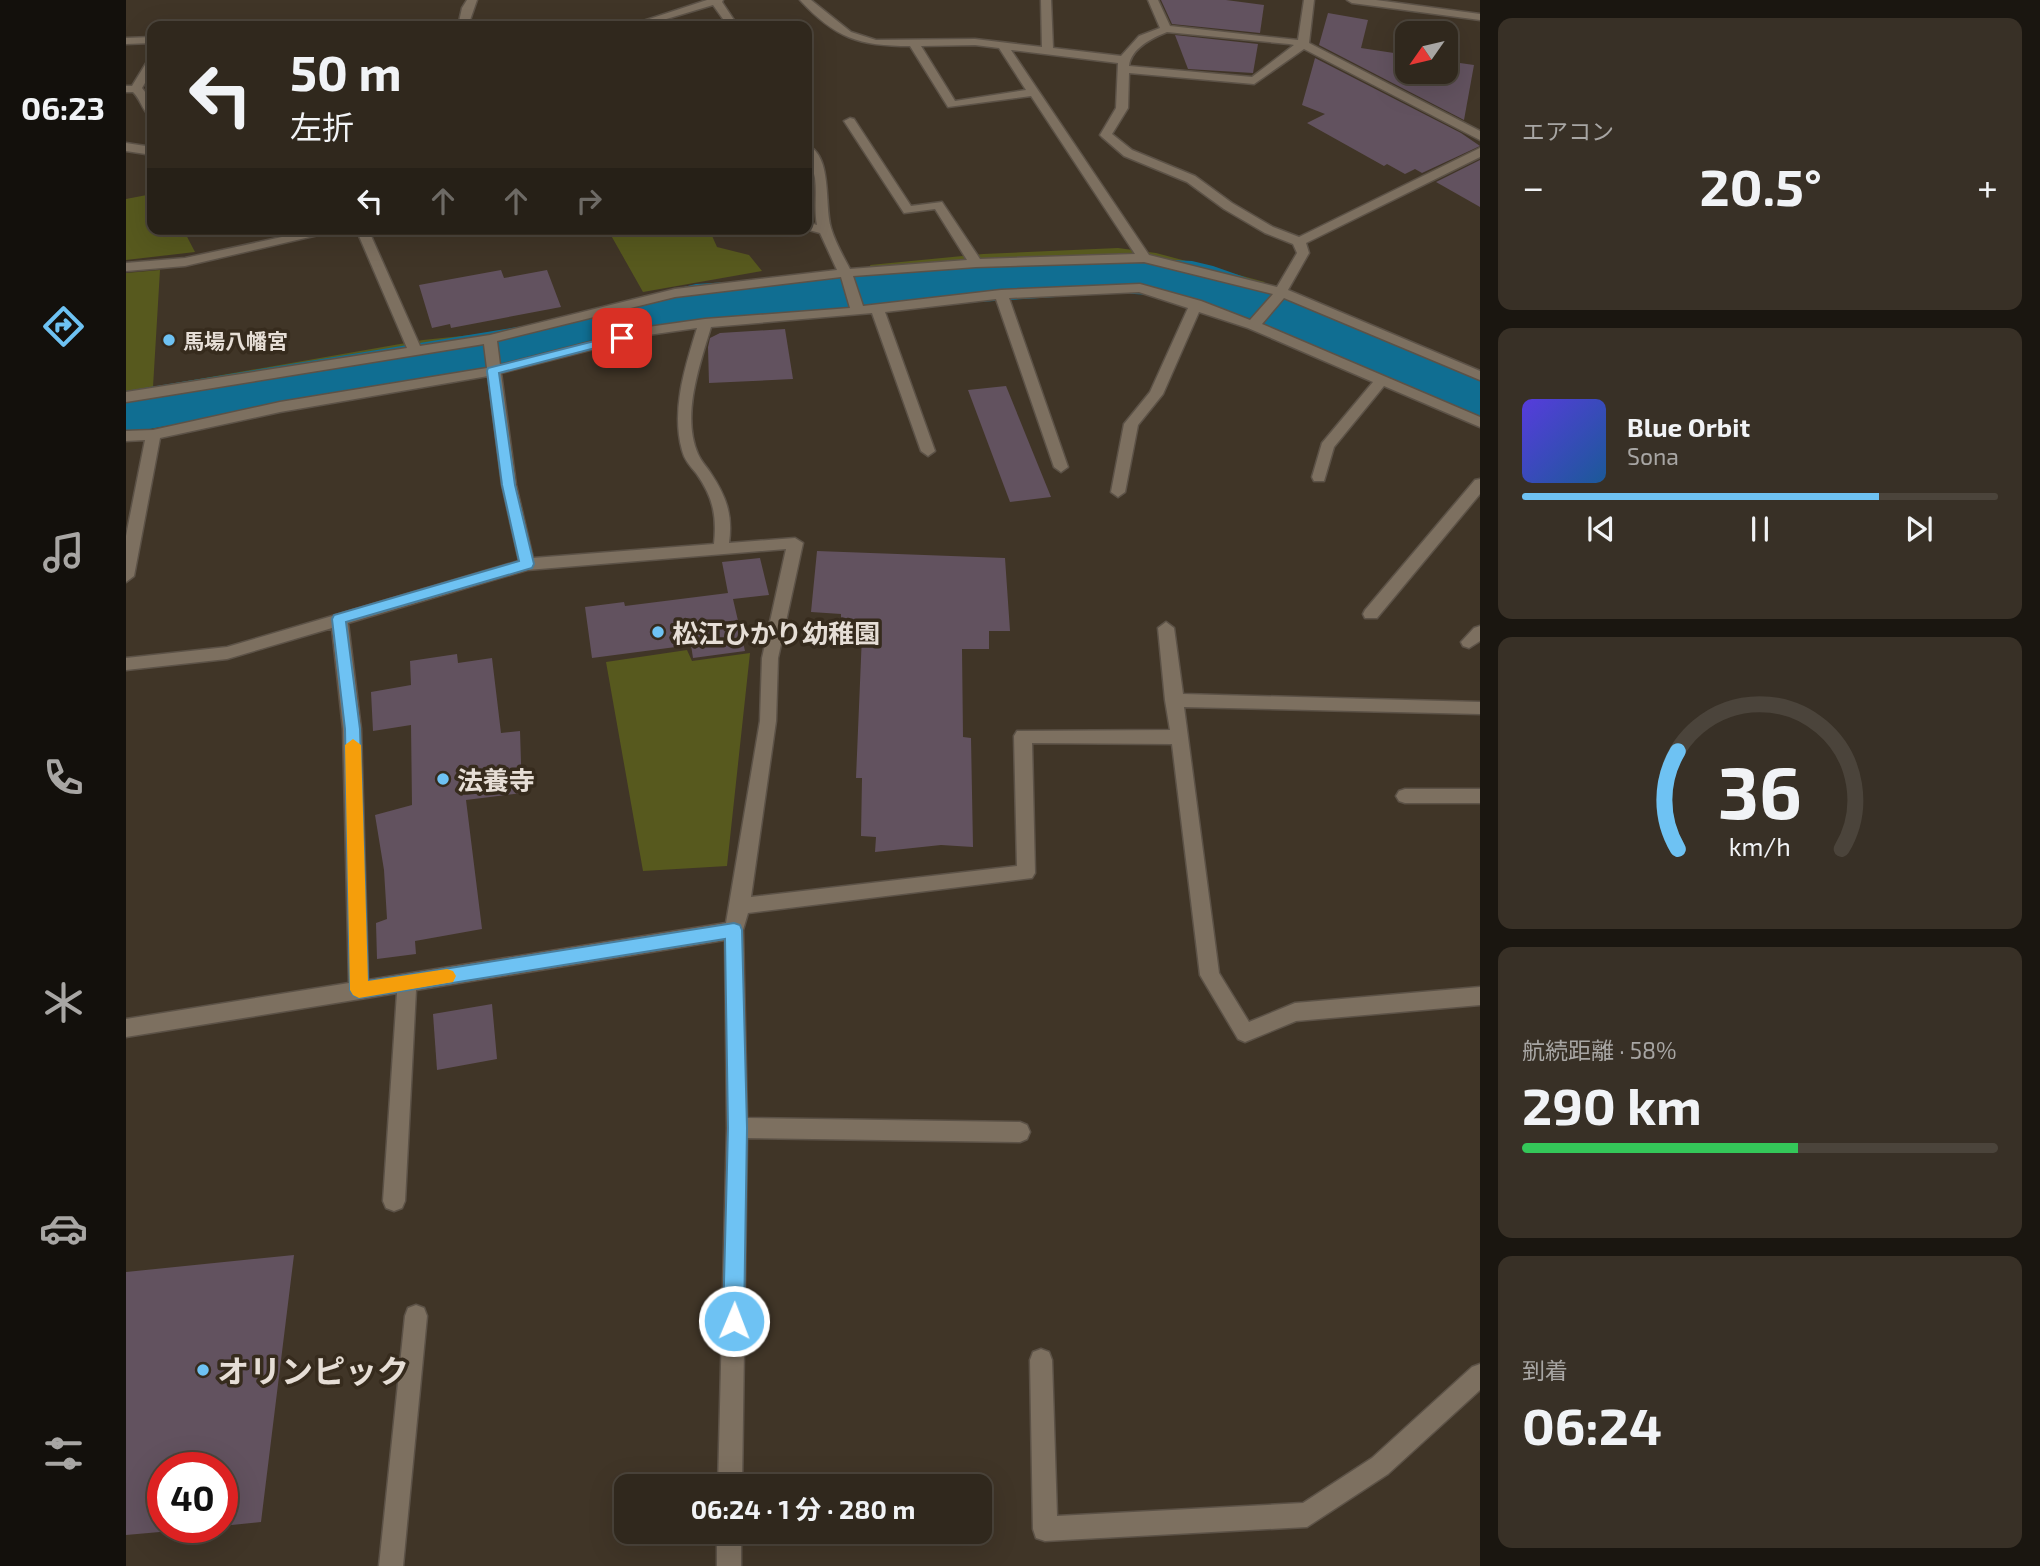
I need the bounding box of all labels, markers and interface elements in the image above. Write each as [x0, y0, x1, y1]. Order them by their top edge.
north arrow [1395, 21, 1458, 84]
map controls [1395, 21, 1458, 84]
text: 50 m [290, 42, 402, 101]
icon: left [175, 49, 266, 140]
text: 06:23 [21, 88, 105, 126]
text: 左折 [290, 107, 354, 145]
text: エアコン [1522, 117, 1614, 145]
text: 20.5° [1699, 154, 1822, 216]
text: − [1522, 163, 1544, 209]
text: + [1977, 163, 1998, 209]
icon: left [351, 182, 389, 220]
icon: ahead [424, 182, 462, 220]
icon: ahead [497, 182, 535, 220]
icon: right [570, 182, 608, 220]
icon: directions [39, 302, 88, 351]
pin [592, 308, 652, 368]
icon: arrive [603, 319, 641, 357]
place label: 馬場八幡宮 [183, 328, 288, 353]
marker: 馬場八幡宮 [161, 332, 177, 348]
text: Blue Orbit [1627, 411, 1750, 442]
text: Sona [1627, 442, 1679, 470]
icon: previous [1582, 510, 1620, 548]
icon: pause [1741, 510, 1779, 548]
icon: next [1900, 510, 1938, 548]
icon: music [39, 528, 88, 577]
place label: 松江ひかり幼稚園 [672, 617, 880, 648]
marker: 松江ひかり幼稚園 [650, 624, 666, 640]
text: 36 [1718, 746, 1802, 834]
icon: phone [39, 753, 88, 802]
place label: 法養寺 [457, 764, 535, 795]
marker: 法養寺 [435, 771, 451, 787]
text: km/h [1729, 831, 1791, 861]
icon: climate [39, 978, 88, 1027]
text: 航続距離 · 58% [1522, 1036, 1677, 1064]
text: 290 km [1522, 1073, 1702, 1135]
icon: car [39, 1204, 88, 1253]
position arrow [697, 1284, 771, 1358]
place label: オリンピック [217, 1351, 409, 1389]
text: 到着 [1522, 1356, 1568, 1384]
marker: オリンピック [195, 1362, 211, 1378]
text: 06:24 [1522, 1393, 1662, 1455]
icon: filters [39, 1429, 88, 1478]
speed limit sign: 40 [147, 1452, 238, 1543]
text: 06:24 · 1 分 · 280 m [691, 1493, 915, 1524]

